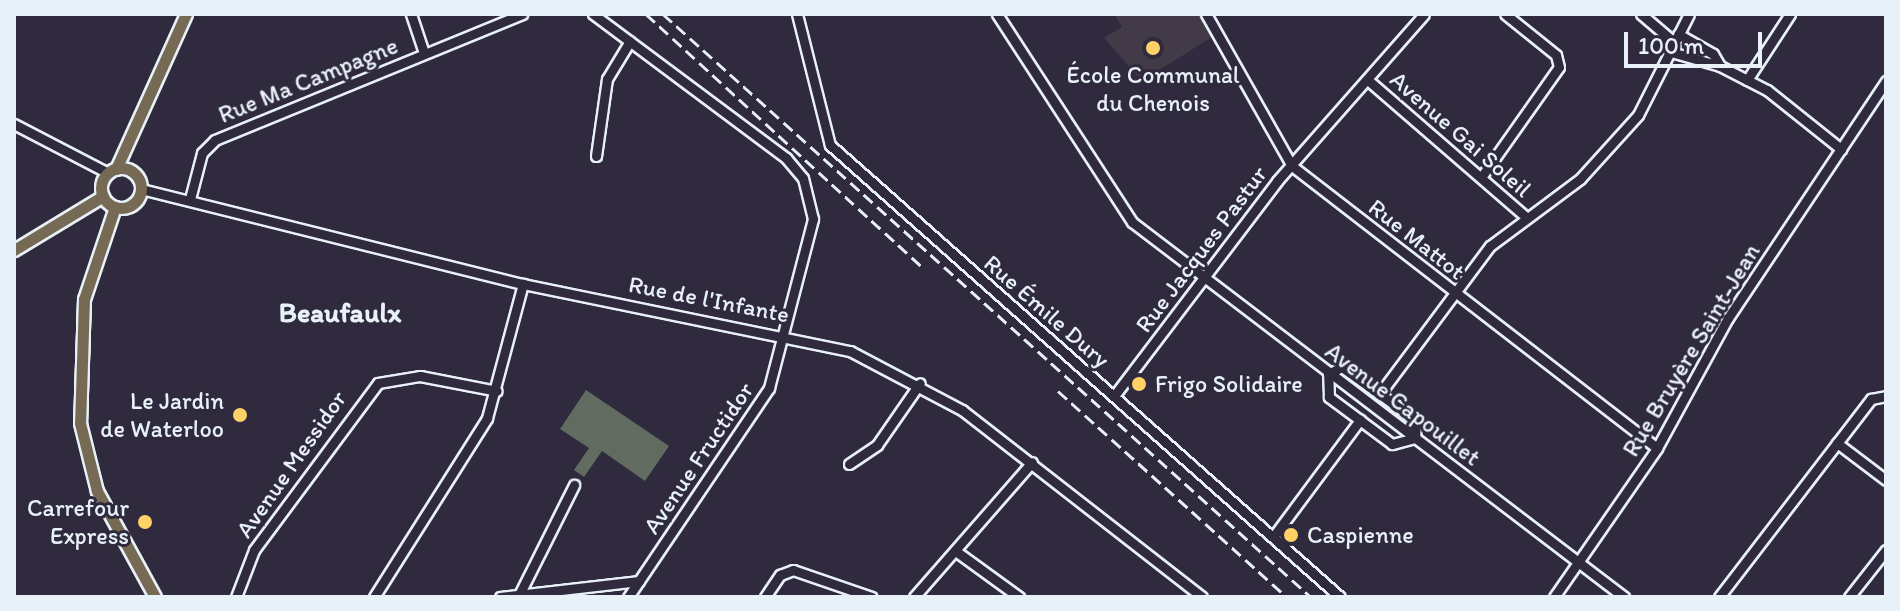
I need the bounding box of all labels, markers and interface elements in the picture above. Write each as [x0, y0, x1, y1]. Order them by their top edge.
scale bar [1628, 16, 1766, 66]
street label: Rue Ma Campagne [214, 31, 402, 129]
text: 100 m [1638, 31, 1704, 60]
marker: École Communal du Chenois [1144, 39, 1162, 57]
place label: École Communal du Chenois [1066, 61, 1240, 117]
street label: Avenue Gai Soleil [1384, 65, 1538, 203]
street label: Rue Jacques Pastur [1129, 160, 1273, 338]
street label: Rue Mattot [1363, 192, 1471, 286]
street label: Rue Bruyère Saint-Jean [1616, 238, 1766, 462]
street label: Rue Émile Dury [978, 248, 1116, 374]
street label: Rue de l'Infante [626, 269, 792, 329]
district label: Beaufaulx [279, 295, 401, 329]
street label: Avenue Capouillet [1320, 336, 1486, 472]
place label: Frigo Solidaire [1155, 370, 1304, 398]
marker: Frigo Solidaire [1130, 375, 1148, 393]
street label: Avenue Fructidor [637, 377, 759, 539]
street label: Avenue Messidor [230, 385, 352, 543]
place label: Le Jardin de Waterloo [101, 387, 224, 443]
marker: Le Jardin de Waterloo [231, 406, 249, 424]
place label: Carrefour Express [27, 494, 129, 550]
marker: Carrefour Express [136, 513, 154, 531]
place label: Caspienne [1307, 521, 1414, 549]
marker: Caspienne [1282, 526, 1300, 544]

